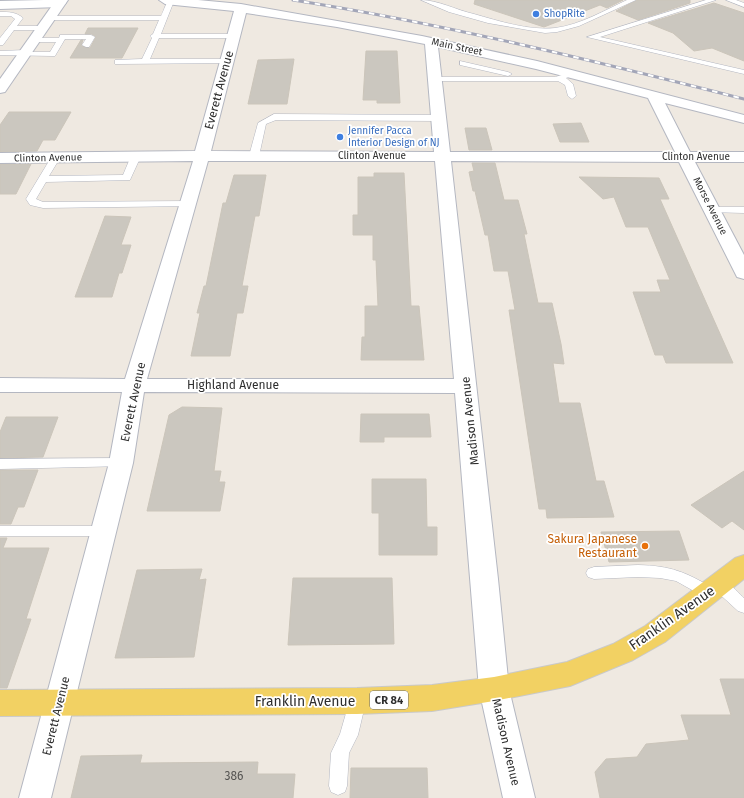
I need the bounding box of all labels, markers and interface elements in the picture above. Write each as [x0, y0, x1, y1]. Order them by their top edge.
place label: ShopRite [544, 8, 585, 20]
marker: ShopRite [531, 9, 541, 19]
street label: Main Street [430, 36, 484, 58]
street label: Everett Avenue [202, 49, 236, 131]
place label: Jennifer Pacca Interior Design of NJ [348, 125, 440, 149]
marker: Jennifer Pacca Interior Design of NJ [335, 132, 345, 142]
street label: Clinton Avenue [338, 150, 406, 162]
street label: Clinton Avenue [14, 151, 82, 165]
street label: Clinton Avenue [662, 151, 730, 163]
street label: Morse Avenue [690, 175, 730, 237]
street label: Everett Avenue [118, 361, 148, 443]
street label: Madison Avenue [458, 376, 482, 466]
street label: Highland Avenue [187, 378, 279, 392]
place label: Sakura Japanese Restaurant [548, 532, 638, 560]
marker: Sakura Japanese Restaurant [640, 541, 650, 551]
street label: Franklin Avenue [626, 582, 718, 654]
street label: Everett Avenue [39, 675, 73, 757]
road number: CR 84 [370, 691, 408, 709]
street label: Franklin Avenue [255, 693, 355, 710]
street label: Madison Avenue [489, 697, 523, 787]
house number: 386 [225, 769, 244, 783]

